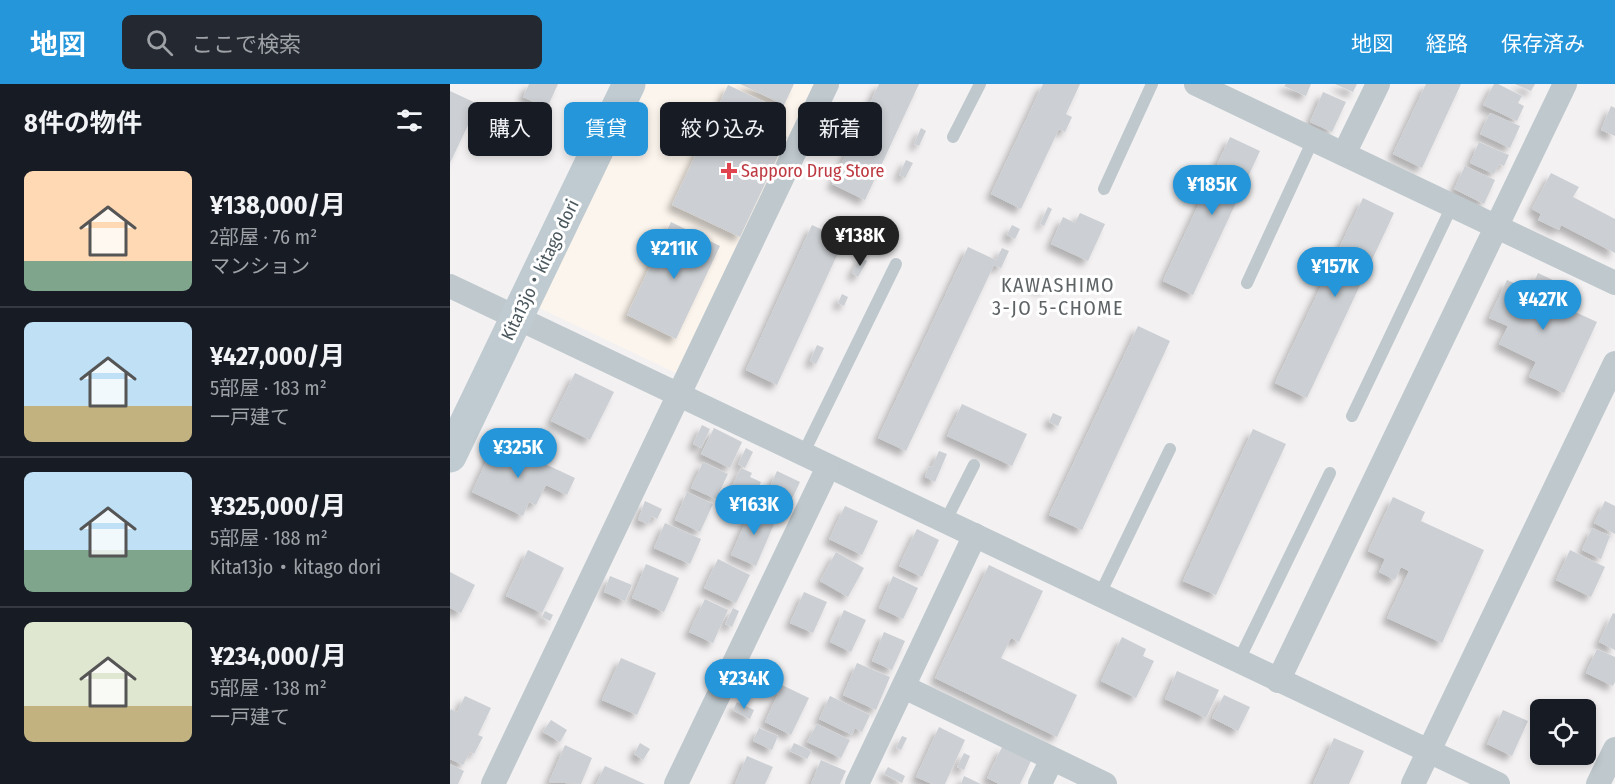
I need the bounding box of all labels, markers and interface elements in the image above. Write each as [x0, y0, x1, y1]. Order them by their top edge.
search box [122, 15, 542, 69]
icon: search [143, 26, 176, 59]
text: 地図 [30, 28, 86, 61]
text: ここで検索 [191, 31, 301, 58]
text: 地図 [1351, 31, 1393, 57]
text: 経路 [1426, 31, 1468, 57]
text: 保存済み [1501, 31, 1585, 57]
chip: 購入 [468, 102, 552, 156]
chip: 賃貸 [564, 102, 648, 156]
chip: 絞り込み [660, 102, 786, 156]
chip: 新着 [798, 102, 882, 156]
icon: filters [393, 104, 426, 137]
text: 8件の物件 [24, 108, 142, 139]
place label: Sapporo Drug Store [741, 160, 884, 182]
marker: Sapporo Drug Store [722, 164, 736, 178]
pin: ¥185K [1170, 165, 1254, 216]
text: ¥185K [1187, 172, 1237, 196]
text: ¥138,000/月 [210, 190, 346, 221]
icon: home [72, 195, 144, 267]
street label: Kita13jo・kitago dori [496, 196, 584, 344]
pin: ¥138K [818, 216, 902, 267]
text: ¥138K [835, 223, 885, 247]
text: 2部屋 · 76 m² [210, 225, 317, 249]
pin: ¥211K [632, 229, 716, 280]
text: ¥211K [650, 236, 698, 260]
pin: ¥157K [1293, 247, 1377, 298]
text: マンション [210, 254, 310, 278]
text: ¥157K [1311, 254, 1359, 278]
district label: KAWASHIMO 3-JO 5-CHOME [992, 273, 1124, 320]
pin: ¥427K [1501, 280, 1585, 331]
text: ¥427K [1518, 287, 1568, 311]
text: ¥427,000/月 [210, 341, 345, 372]
icon: home [72, 346, 144, 418]
text: 5部屋 · 183 m² [210, 376, 327, 400]
text: 一戸建て [210, 405, 290, 429]
pin: ¥325K [476, 428, 560, 479]
text: ¥325K [493, 435, 543, 459]
pin: ¥163K [712, 485, 796, 536]
text: ¥325,000/月 [210, 491, 346, 522]
text: ¥163K [729, 492, 779, 516]
icon: home [72, 496, 144, 568]
text: 5部屋 · 188 m² [210, 526, 328, 550]
text: Kita13jo・kitago dori [210, 555, 381, 579]
text: ¥234,000/月 [210, 641, 347, 672]
icon: home [72, 646, 144, 718]
pin: ¥234K [702, 659, 786, 710]
text: ¥234K [719, 666, 769, 690]
text: 5部屋 · 138 m² [210, 676, 327, 700]
map controls [1530, 699, 1596, 765]
button: locate [1530, 699, 1596, 765]
text: 一戸建て [210, 705, 290, 729]

